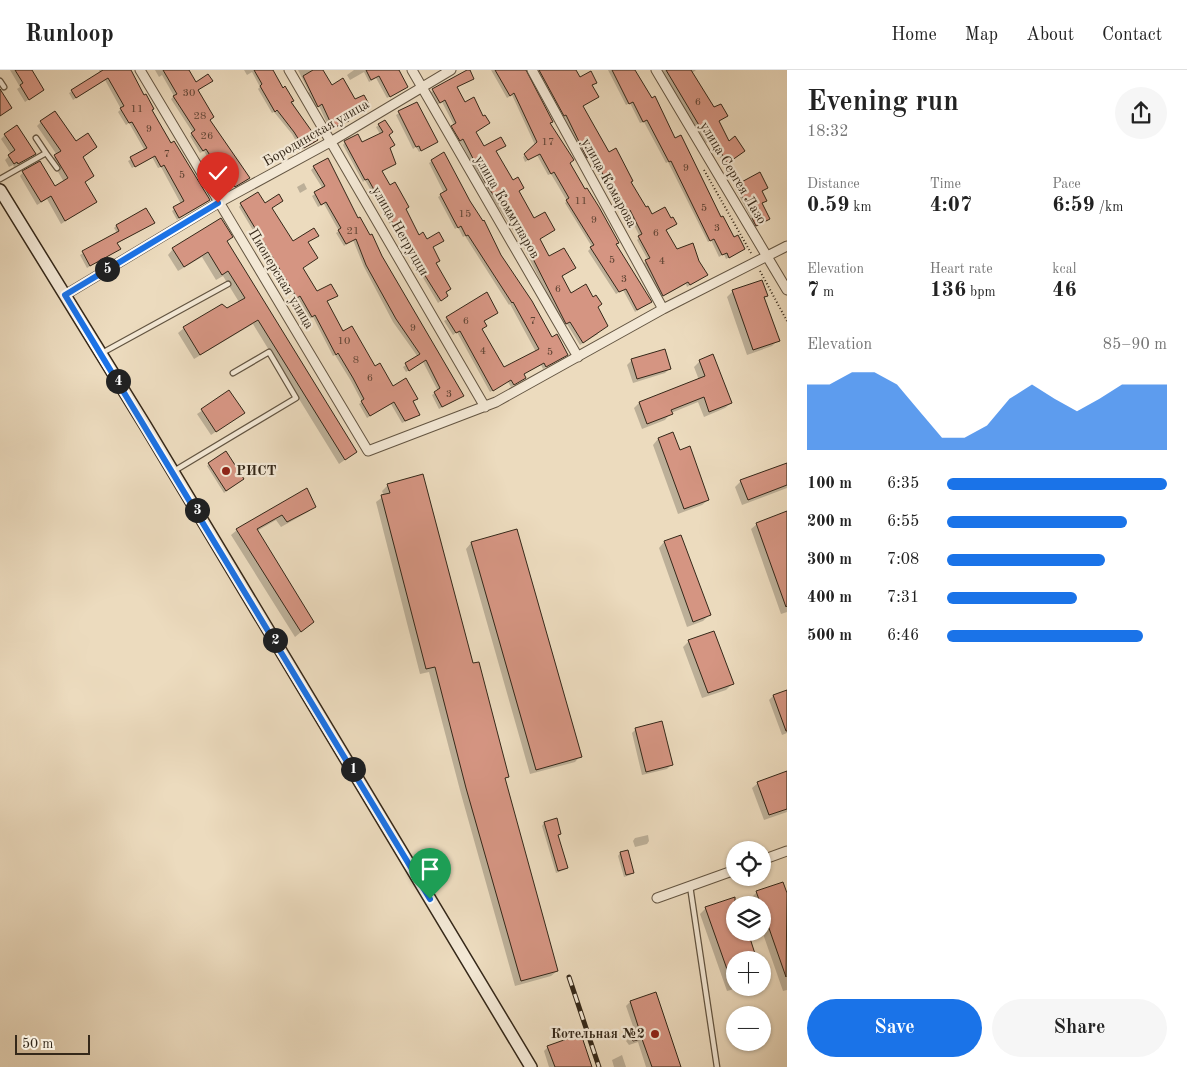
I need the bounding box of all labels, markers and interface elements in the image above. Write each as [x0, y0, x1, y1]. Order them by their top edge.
text: Runloop [25, 23, 114, 47]
text: Home [891, 26, 937, 44]
text: Map [965, 26, 998, 44]
text: About [1026, 26, 1074, 44]
text: Contact [1102, 26, 1162, 44]
button: share [1115, 87, 1167, 139]
house number: 30 [183, 88, 195, 99]
text: Evening run [807, 89, 959, 117]
street label: Бородинская улица [261, 97, 371, 169]
house number: 6 [695, 97, 701, 108]
house number: 11 [131, 104, 143, 115]
house number: 28 [194, 111, 206, 122]
street label: улица Сергея Лазо [697, 119, 769, 227]
house number: 9 [146, 124, 152, 135]
text: 18:32 [807, 124, 849, 140]
house number: 26 [201, 131, 213, 142]
street label: улица Комарова [579, 136, 639, 230]
house number: 17 [542, 137, 554, 148]
house number: 7 [164, 149, 170, 160]
pin [197, 152, 239, 203]
street label: улица Коммунаров [472, 153, 542, 261]
icon: check [204, 159, 232, 187]
house number: 9 [683, 163, 689, 174]
house number: 5 [179, 170, 185, 181]
text: Distance [807, 177, 860, 191]
text: Time [930, 177, 961, 191]
text: Pace [1052, 177, 1081, 191]
street label: улица Негруцци [369, 184, 431, 278]
text: 0.59 [807, 195, 849, 216]
text: 4:07 [930, 195, 972, 216]
text: 6:59 [1052, 195, 1095, 216]
house number: 11 [575, 196, 587, 207]
text: km [849, 200, 872, 214]
text: /km [1095, 200, 1123, 214]
house number: 5 [701, 203, 707, 214]
house number: 15 [459, 209, 471, 220]
house number: 9 [591, 215, 597, 226]
house number: 3 [714, 223, 720, 234]
house number: 21 [347, 226, 359, 237]
street label: Пионерская улица [246, 227, 316, 332]
house number: 6 [653, 228, 659, 239]
house number: 5 [609, 255, 615, 266]
pin: 5 [94, 256, 120, 282]
house number: 4 [659, 256, 665, 267]
text: 5 [103, 262, 112, 276]
text: Elevation [807, 262, 864, 276]
text: Heart rate [930, 262, 993, 276]
text: kcal [1052, 262, 1076, 276]
house number: 3 [621, 274, 627, 285]
text: 7 [807, 280, 819, 301]
text: 136 [930, 280, 966, 301]
text: 46 [1052, 280, 1077, 301]
house number: 6 [555, 284, 561, 295]
text: m [819, 285, 834, 299]
text: bpm [966, 285, 996, 299]
house number: 6 [463, 316, 469, 327]
house number: 7 [530, 316, 536, 327]
house number: 9 [410, 323, 416, 334]
house number: 10 [338, 336, 350, 347]
text: Elevation [807, 337, 872, 353]
text: 85–90 m [1103, 337, 1167, 353]
house number: 4 [480, 346, 486, 357]
house number: 5 [547, 347, 553, 358]
house number: 8 [353, 355, 359, 366]
pin: 4 [106, 368, 130, 394]
house number: 6 [367, 373, 373, 384]
text: 4 [114, 374, 123, 388]
house number: 3 [446, 389, 452, 400]
place label: РИСТ [236, 464, 277, 478]
marker: РИСТ [220, 465, 232, 477]
text: 100 m [807, 476, 852, 492]
text: 6:35 [887, 476, 919, 492]
pin: 3 [184, 498, 210, 522]
text: 3 [193, 503, 202, 517]
text: 200 m [807, 514, 852, 530]
text: 6:55 [887, 514, 919, 530]
text: 300 m [807, 552, 852, 568]
text: 7:08 [887, 552, 919, 568]
text: 400 m [807, 590, 852, 606]
text: 7:31 [887, 590, 919, 606]
pin: 2 [262, 628, 288, 652]
text: 500 m [807, 628, 852, 644]
text: 6:46 [887, 628, 919, 644]
text: 2 [271, 633, 280, 647]
pin: 1 [340, 756, 366, 782]
text: 1 [349, 762, 358, 776]
map controls [726, 841, 771, 1051]
button: locate [726, 841, 771, 886]
pin [409, 848, 451, 899]
icon: arrive [416, 855, 444, 883]
button: layers [726, 896, 771, 941]
button: + [726, 951, 771, 996]
button: Save [807, 999, 982, 1057]
button: Share [992, 999, 1167, 1057]
button: − [726, 1006, 771, 1051]
place label: Котельная №2 [551, 1027, 645, 1041]
marker: Котельная №2 [649, 1028, 661, 1040]
scale bar [15, 1032, 90, 1055]
text: 50 m [22, 1037, 53, 1051]

